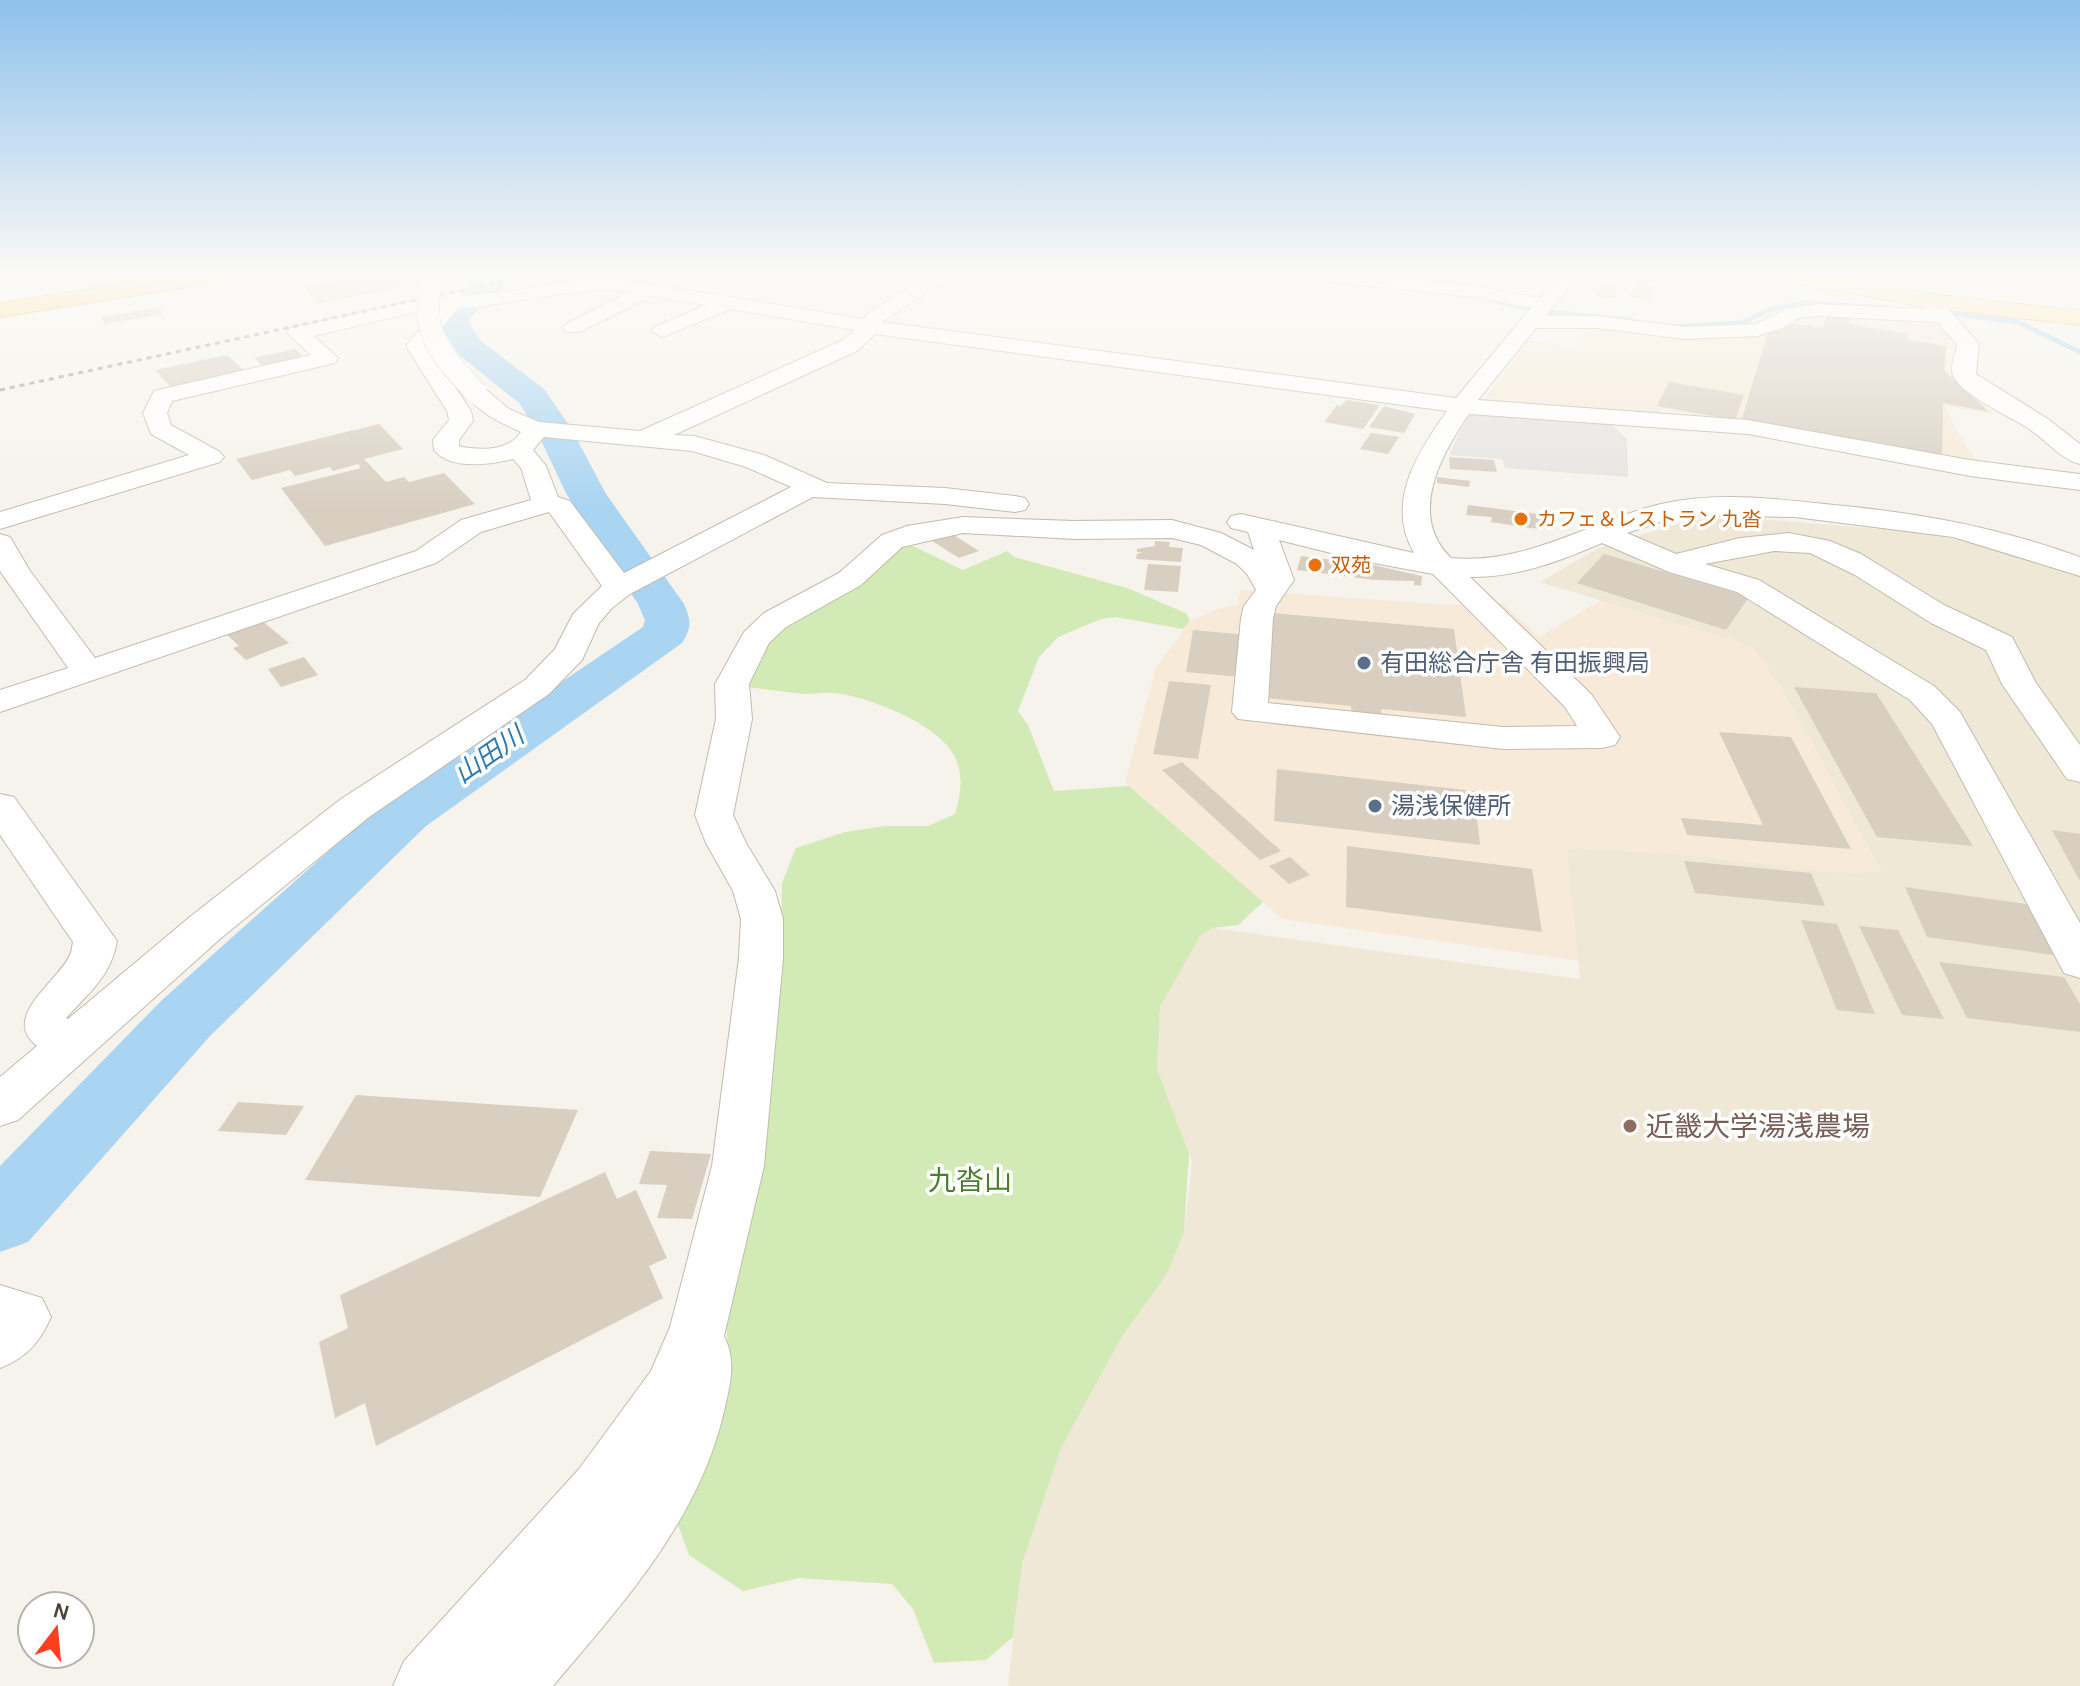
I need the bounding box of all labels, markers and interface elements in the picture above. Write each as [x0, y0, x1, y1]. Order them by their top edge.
place label: カフェ＆レストラン 九沓 [1537, 508, 1762, 531]
marker: カフェ＆レストラン 九沓 [1512, 510, 1530, 528]
place label: 双苑 [1331, 554, 1371, 577]
marker: 双苑 [1306, 556, 1324, 574]
place label: 有田総合庁舎 有田振興局 [1380, 649, 1650, 677]
marker: 有田総合庁舎 有田振興局 [1355, 654, 1373, 672]
water label: 山田川 [448, 718, 532, 790]
place label: 湯浅保健所 [1391, 792, 1511, 820]
marker: 湯浅保健所 [1366, 797, 1384, 815]
place label: 近畿大学湯浅農場 [1646, 1110, 1870, 1143]
marker: 近畿大学湯浅農場 [1621, 1117, 1639, 1135]
park label: 九沓山 [928, 1164, 1012, 1197]
north arrow [16, 1590, 96, 1670]
text: N [50, 1597, 72, 1626]

